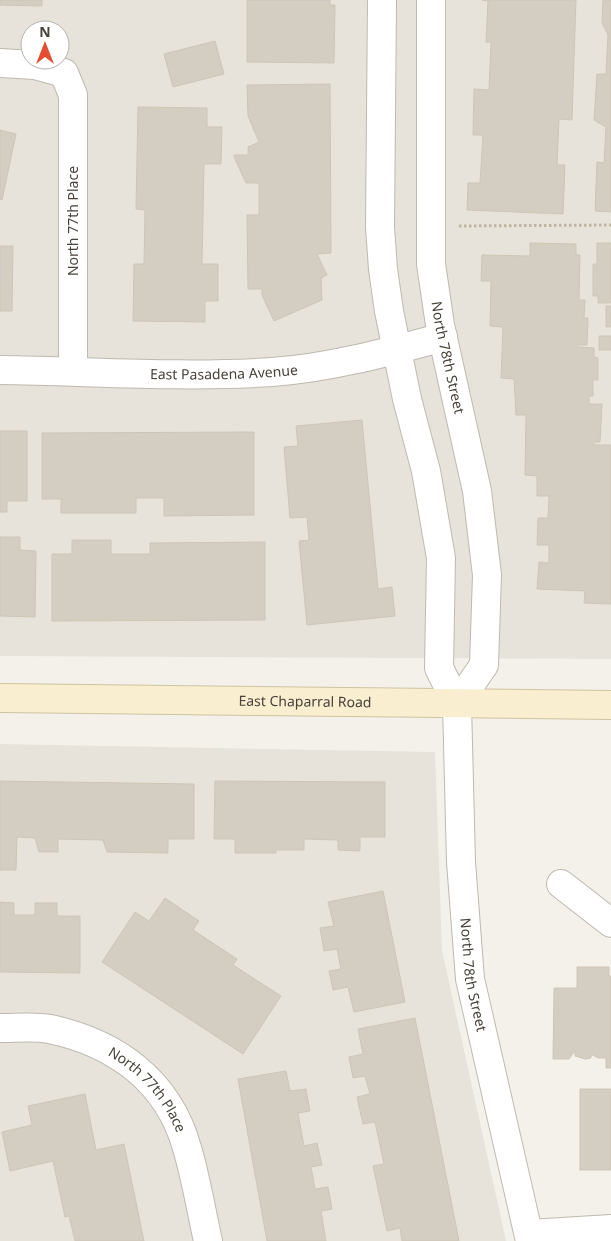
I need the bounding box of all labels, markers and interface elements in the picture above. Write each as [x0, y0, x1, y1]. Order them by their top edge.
north arrow [20, 20, 70, 70]
text: N [39, 22, 51, 41]
street label: North 77th Place [63, 166, 82, 276]
street label: North 78th Street [428, 300, 470, 416]
street label: East Pasadena Avenue [150, 360, 299, 383]
street label: East Chaparral Road [238, 691, 372, 711]
street label: North 78th Street [456, 917, 492, 1033]
street label: North 77th Place [105, 1042, 191, 1135]

